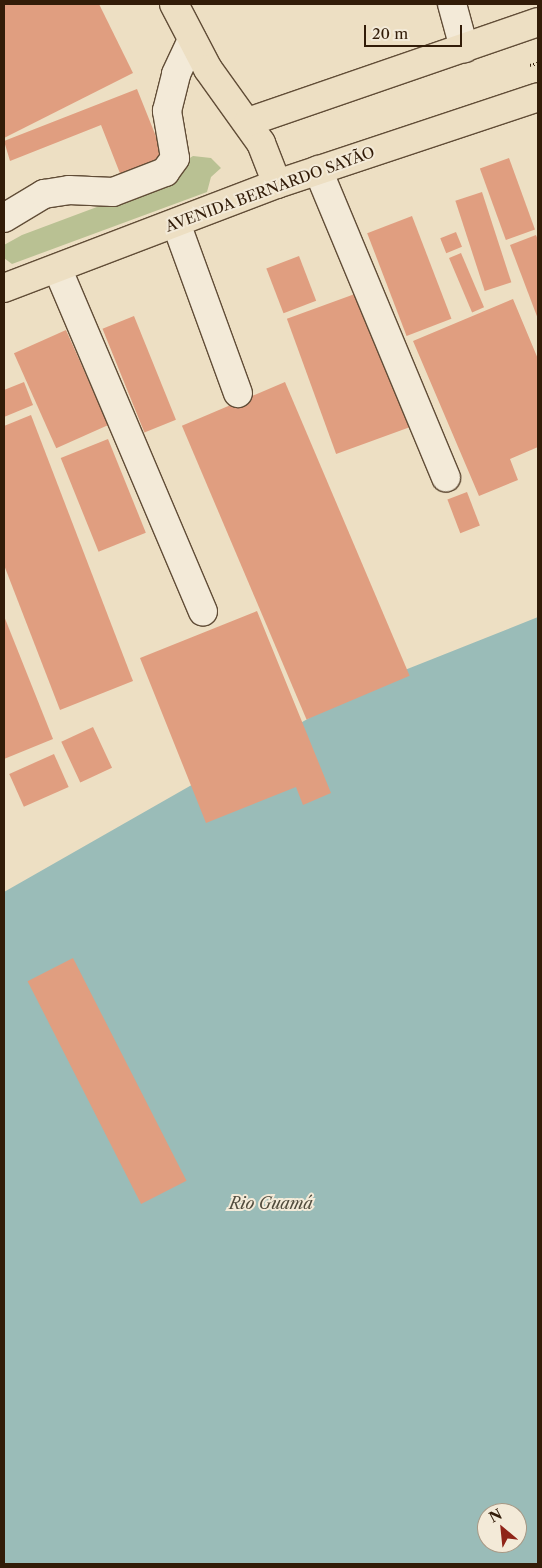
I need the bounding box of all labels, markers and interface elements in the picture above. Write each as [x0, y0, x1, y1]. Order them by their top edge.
scale bar [367, 15, 464, 47]
text: 20 m [372, 24, 408, 43]
street label: AVENIDA BERNARDO SAYÃO [163, 143, 377, 235]
water label: Rio Guamá [229, 1193, 313, 1213]
north arrow [477, 1503, 527, 1553]
text: N [486, 1505, 505, 1526]

